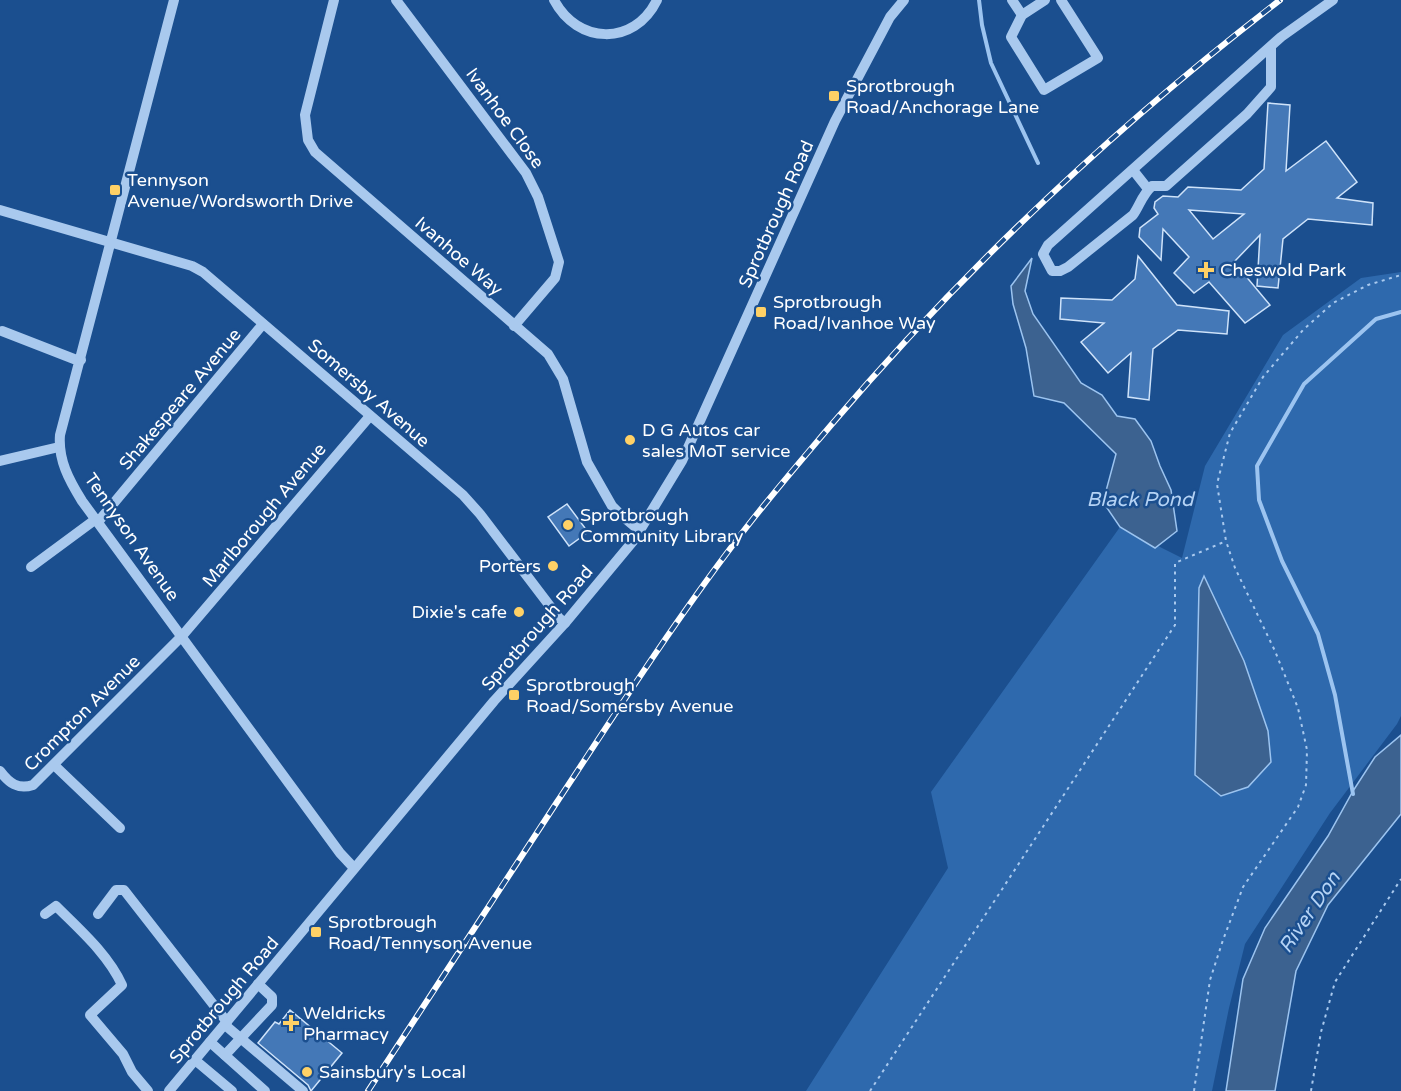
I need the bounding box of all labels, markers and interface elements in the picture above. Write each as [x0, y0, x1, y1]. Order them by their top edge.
street label: Ivanhoe Close [461, 63, 549, 173]
place label: Sprotbrough Road/Anchorage Lane [846, 75, 1039, 118]
marker: Sprotbrough Road/Anchorage Lane [827, 89, 841, 103]
street label: Sprotbrough Road [734, 137, 818, 291]
place label: Tennyson Avenue/Wordsworth Drive [127, 169, 353, 212]
marker: Tennyson Avenue/Wordsworth Drive [108, 183, 122, 197]
street label: Ivanhoe Way [411, 212, 508, 300]
place label: Cheswold Park [1220, 259, 1346, 281]
marker: Cheswold Park [1197, 261, 1215, 279]
place label: Sprotbrough Road/Ivanhoe Way [773, 291, 936, 334]
marker: Sprotbrough Road/Ivanhoe Way [754, 305, 768, 319]
street label: Shakespeare Avenue [114, 324, 246, 474]
street label: Somersby Avenue [304, 334, 434, 452]
place label: D G Autos car sales MoT service [642, 419, 790, 462]
marker: D G Autos car sales MoT service [623, 433, 637, 447]
street label: Marlborough Avenue [197, 439, 331, 591]
street label: Tennyson Avenue [80, 469, 184, 605]
water label: Black Pond [1087, 488, 1196, 512]
place label: Sprotbrough Community Library [580, 504, 744, 547]
marker: Sprotbrough Community Library [561, 518, 575, 532]
place label: Porters [479, 555, 541, 577]
marker: Porters [546, 559, 560, 573]
street label: Sprotbrough Road [477, 561, 597, 695]
place label: Dixie's cafe [411, 601, 507, 623]
marker: Dixie's cafe [512, 605, 526, 619]
street label: Crompton Avenue [19, 650, 145, 776]
place label: Sprotbrough Road/Somersby Avenue [526, 674, 734, 717]
marker: Sprotbrough Road/Somersby Avenue [507, 688, 521, 702]
water label: River Don [1274, 867, 1346, 958]
place label: Sprotbrough Road/Tennyson Avenue [328, 911, 532, 954]
marker: Sprotbrough Road/Tennyson Avenue [309, 925, 323, 939]
street label: Sprotbrough Road [165, 932, 283, 1068]
place label: Weldricks Pharmacy [303, 1002, 389, 1045]
marker: Weldricks Pharmacy [284, 1016, 298, 1030]
place label: Sainsbury's Local [319, 1061, 466, 1083]
marker: Sainsbury's Local [300, 1065, 314, 1079]

